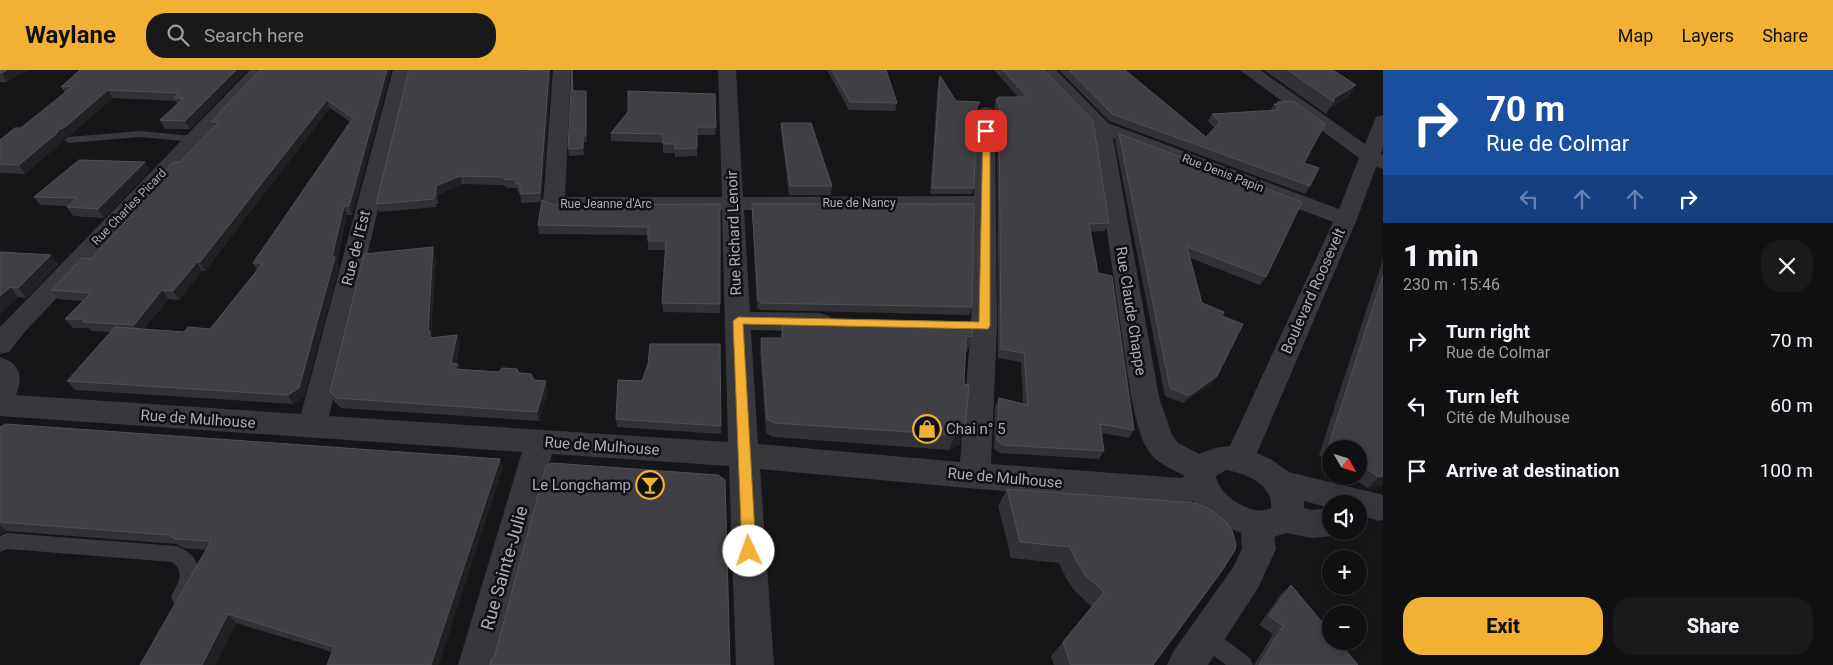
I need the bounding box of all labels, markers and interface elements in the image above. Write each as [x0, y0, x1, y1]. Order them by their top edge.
search box [146, 13, 496, 58]
text: Waylane [25, 21, 116, 49]
icon: search [164, 21, 192, 49]
text: Search here [204, 24, 304, 47]
text: Map [1618, 25, 1653, 46]
text: Layers [1681, 25, 1734, 46]
text: Share [1762, 25, 1808, 46]
text: 70 m [1486, 89, 1565, 130]
icon: right [1403, 90, 1468, 155]
pin [965, 110, 1007, 152]
icon: arrive [972, 117, 1000, 145]
text: Rue de Colmar [1486, 131, 1629, 156]
street label: Rue Denis Papin [1180, 151, 1266, 195]
street label: Rue Charles Picard [89, 166, 169, 248]
street label: Rue Richard Lenoir [723, 170, 745, 296]
icon: left [1515, 185, 1543, 213]
icon: ahead [1568, 185, 1596, 213]
icon: ahead [1621, 185, 1649, 213]
icon: right [1674, 185, 1702, 213]
street label: Rue de Nancy [822, 196, 896, 210]
street label: Rue Jeanne d'Arc [560, 197, 652, 211]
street label: Rue de l'Est [338, 208, 374, 287]
street label: Boulevard Roosevelt [1277, 225, 1349, 357]
text: 1 min [1403, 238, 1479, 273]
button: close [1761, 240, 1813, 292]
street label: Rue Claude Chappe [1112, 245, 1150, 377]
text: 230 m · 15:46 [1403, 275, 1500, 294]
text: Turn right [1446, 320, 1530, 343]
icon: right [1403, 327, 1431, 355]
text: 70 m [1770, 329, 1813, 352]
text: Rue de Colmar [1446, 343, 1550, 362]
text: Turn left [1446, 385, 1519, 408]
icon: left [1403, 392, 1431, 420]
text: 60 m [1770, 394, 1813, 417]
street label: Rue de Mulhouse [140, 406, 256, 432]
text: Cité de Mulhouse [1446, 408, 1570, 427]
shop icon: Chai n° 5 [912, 414, 942, 444]
place label: Chai n° 5 [946, 420, 1006, 438]
street label: Rue de Mulhouse [544, 433, 660, 459]
north arrow [1322, 440, 1368, 485]
map controls [1322, 440, 1367, 650]
icon: arrive [1403, 457, 1431, 485]
text: Arrive at destination [1446, 459, 1619, 482]
text: 100 m [1760, 459, 1813, 482]
street label: Rue de Mulhouse [947, 464, 1063, 492]
bar icon: Le Longchamp [635, 470, 665, 500]
place label: Le Longchamp [532, 476, 631, 494]
button: sound [1322, 495, 1367, 540]
street label: Rue Sainte-Julie [476, 503, 532, 633]
position arrow [722, 524, 774, 576]
button: + [1322, 550, 1367, 595]
button: Exit [1403, 597, 1603, 655]
button: Share [1613, 597, 1813, 655]
button: − [1322, 605, 1367, 650]

